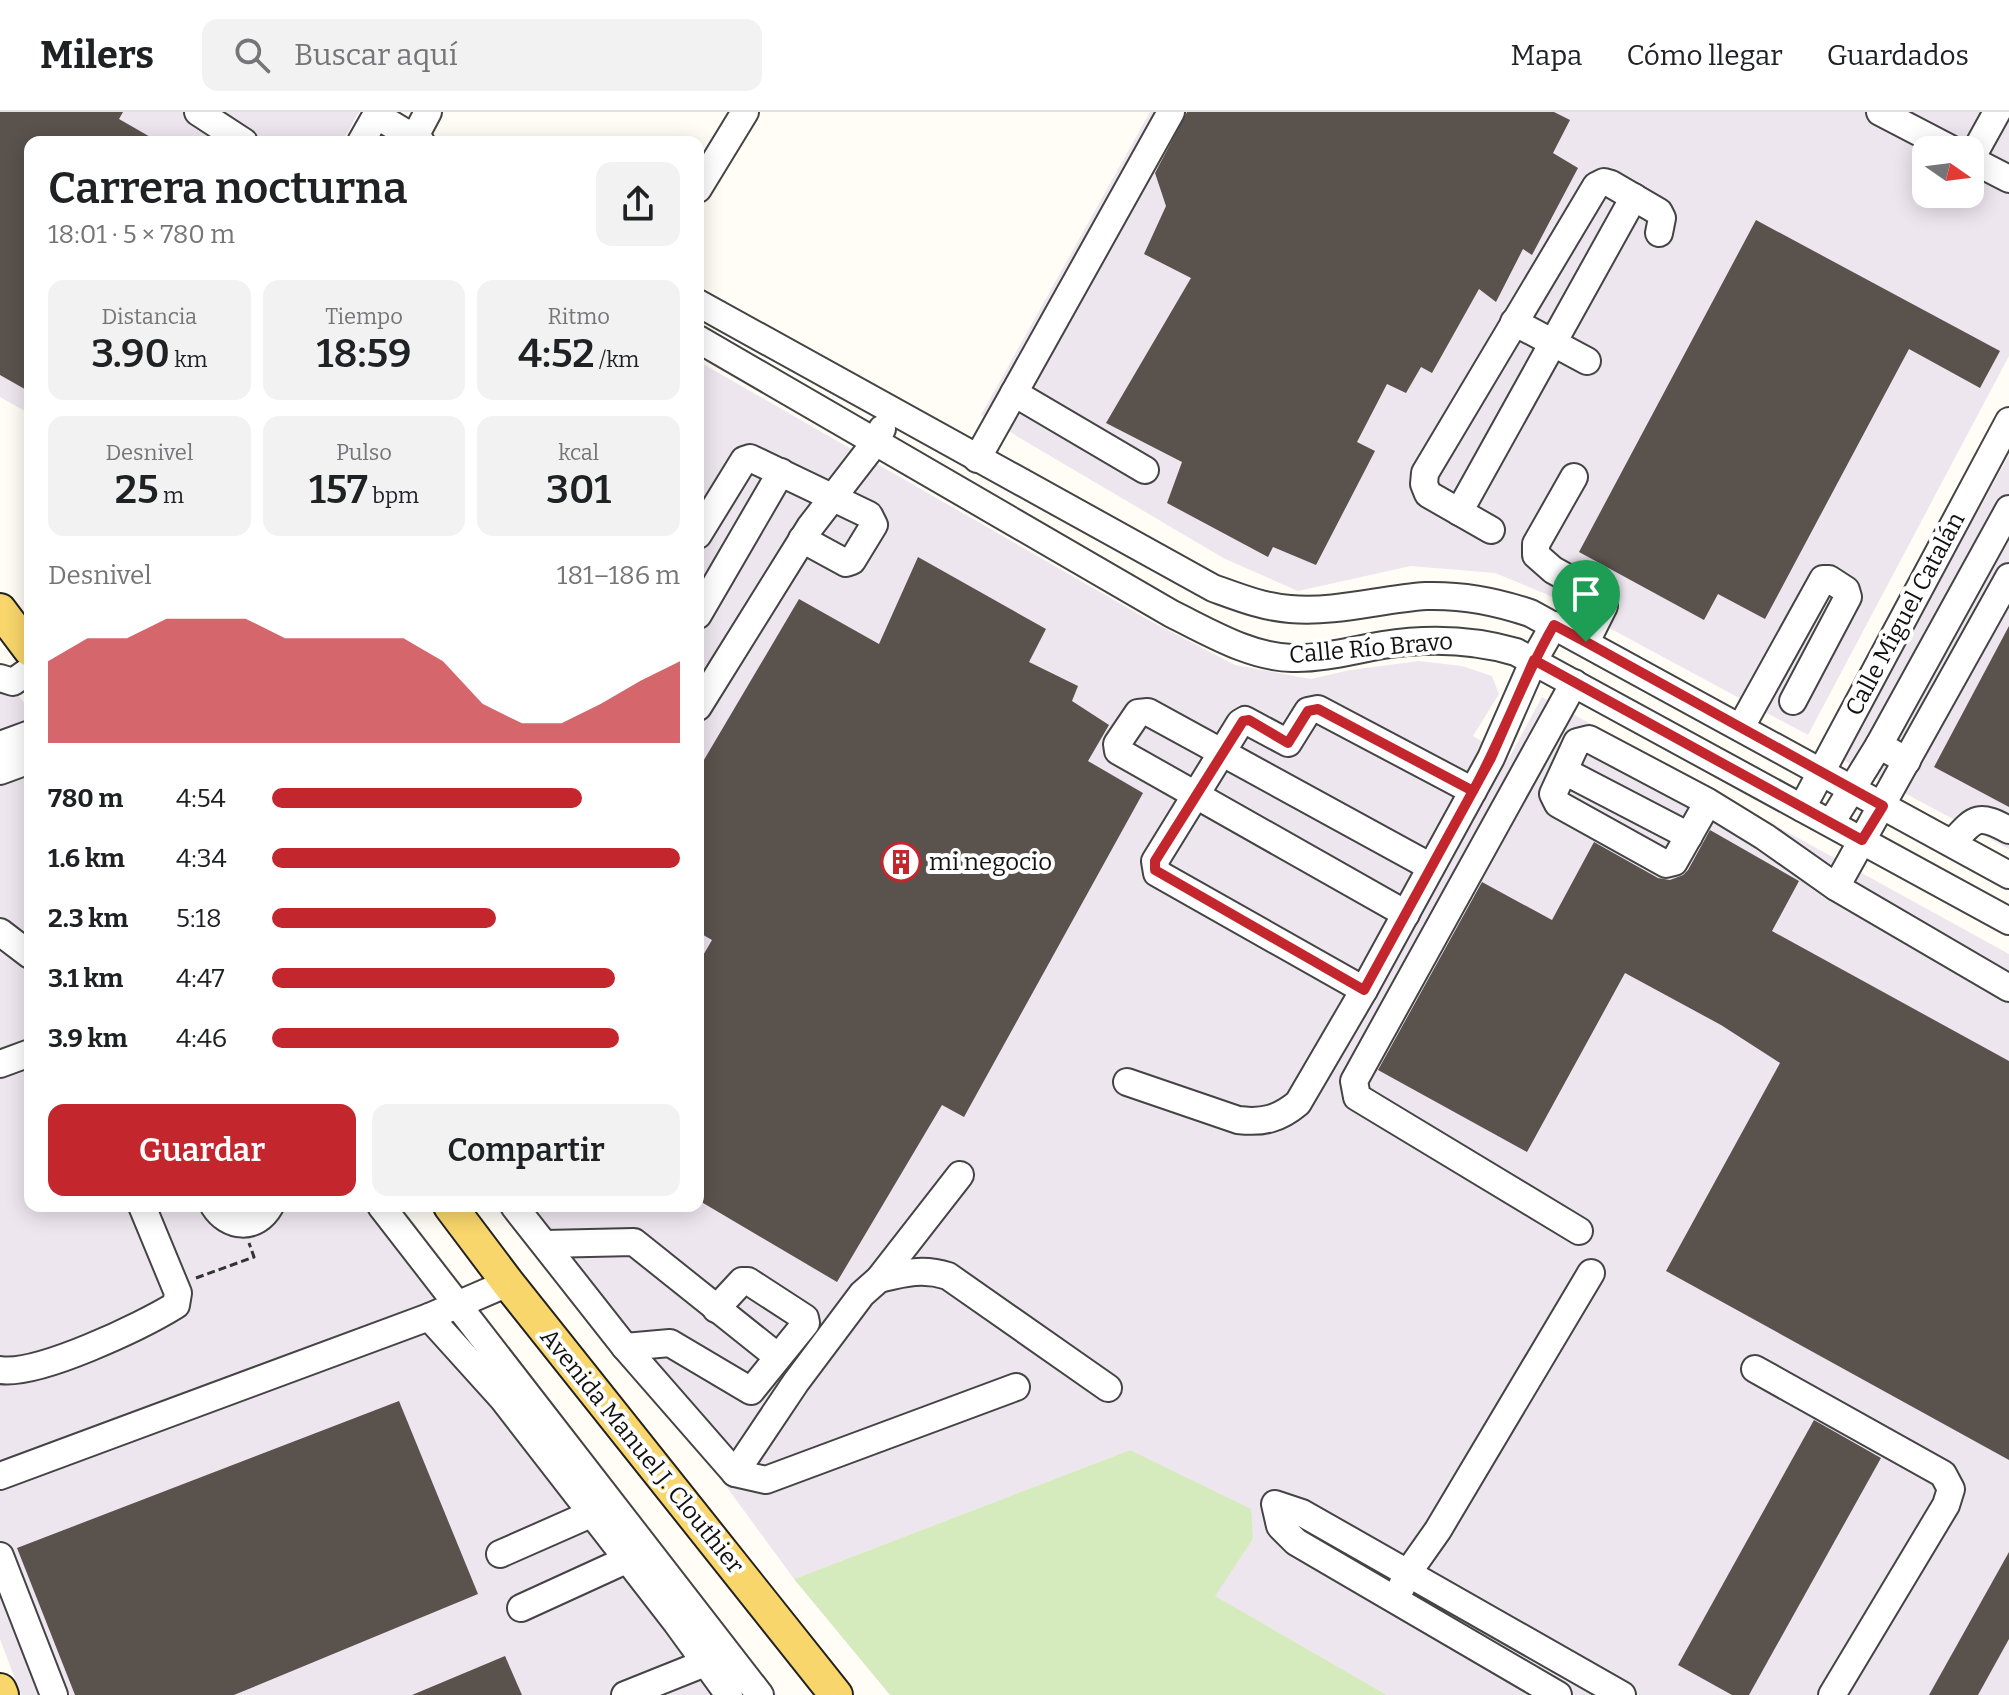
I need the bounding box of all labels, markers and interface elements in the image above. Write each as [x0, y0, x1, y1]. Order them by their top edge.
search box [202, 19, 762, 91]
text: Milers [40, 32, 154, 78]
icon: search [230, 33, 274, 77]
text: Buscar aquí [294, 37, 458, 73]
text: Mapa [1511, 39, 1582, 72]
text: Cómo llegar [1626, 39, 1783, 72]
text: Guardados [1827, 39, 1969, 72]
north arrow [1912, 136, 1984, 208]
map controls [1912, 136, 1984, 208]
text: Carrera nocturna [48, 162, 407, 215]
button: share [596, 162, 680, 246]
text: 18:01 · 5 × 780 m [48, 219, 235, 250]
text: Distancia [102, 303, 197, 330]
text: Tiempo [325, 303, 403, 330]
text: Ritmo [547, 303, 610, 330]
text: 3.90 [91, 330, 170, 378]
text: 18:59 [317, 330, 411, 378]
text: 4:52 [518, 330, 595, 378]
text: km [170, 346, 207, 373]
text: /km [595, 346, 639, 373]
text: Desnivel [105, 439, 193, 466]
text: Pulso [336, 439, 392, 466]
text: kcal [558, 439, 599, 466]
text: 25 [115, 466, 159, 514]
text: 157 [309, 466, 368, 514]
text: 301 [546, 466, 611, 514]
text: m [159, 482, 184, 509]
text: bpm [368, 482, 419, 509]
street label: Calle Miguel Catalán [1840, 508, 1970, 720]
text: Desnivel [48, 560, 152, 591]
text: 181–186 m [557, 560, 680, 591]
pin [1552, 560, 1620, 642]
icon: arrive [1564, 572, 1608, 616]
street label: Calle Río Bravo [1288, 627, 1454, 669]
text: 780 m [48, 783, 123, 814]
text: 4:54 [176, 783, 226, 814]
building icon: mi negocio [880, 841, 922, 883]
text: 1.6 km [48, 843, 125, 874]
text: 4:34 [176, 843, 227, 874]
place label: mi negocio [929, 848, 1052, 876]
text: 2.3 km [48, 903, 128, 934]
text: 5:18 [176, 903, 222, 934]
text: 3.1 km [48, 963, 123, 994]
text: 4:47 [176, 963, 225, 994]
text: 3.9 km [48, 1023, 128, 1054]
text: 4:46 [176, 1023, 227, 1054]
button: Guardar [48, 1104, 356, 1196]
button: Compartir [372, 1104, 680, 1196]
street label: Avenida Manuel J. Clouthier [535, 1323, 750, 1579]

